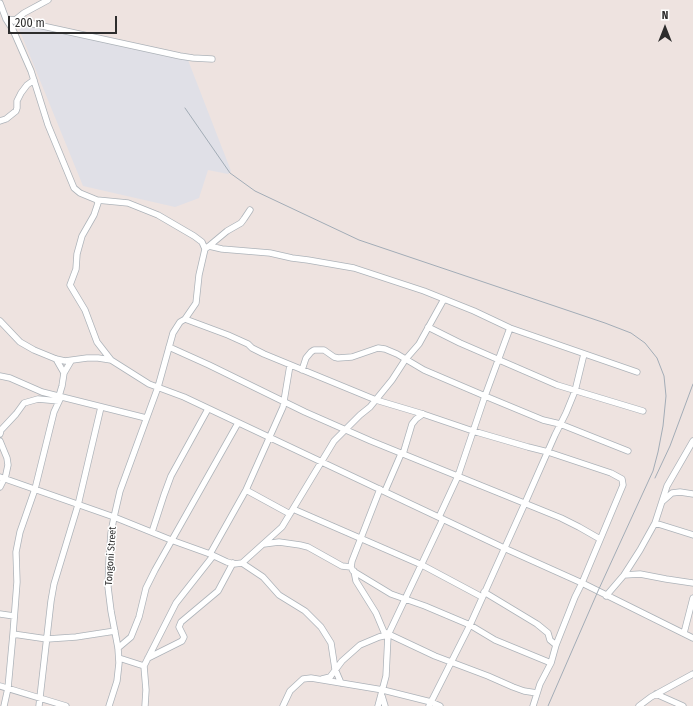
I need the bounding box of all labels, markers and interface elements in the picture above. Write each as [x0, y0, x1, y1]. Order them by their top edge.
scale bar [10, 8, 119, 34]
north arrow [645, 8, 685, 48]
text: N [662, 9, 668, 22]
text: 200 m [15, 16, 45, 30]
street label: Tongoni Street [103, 526, 119, 586]

